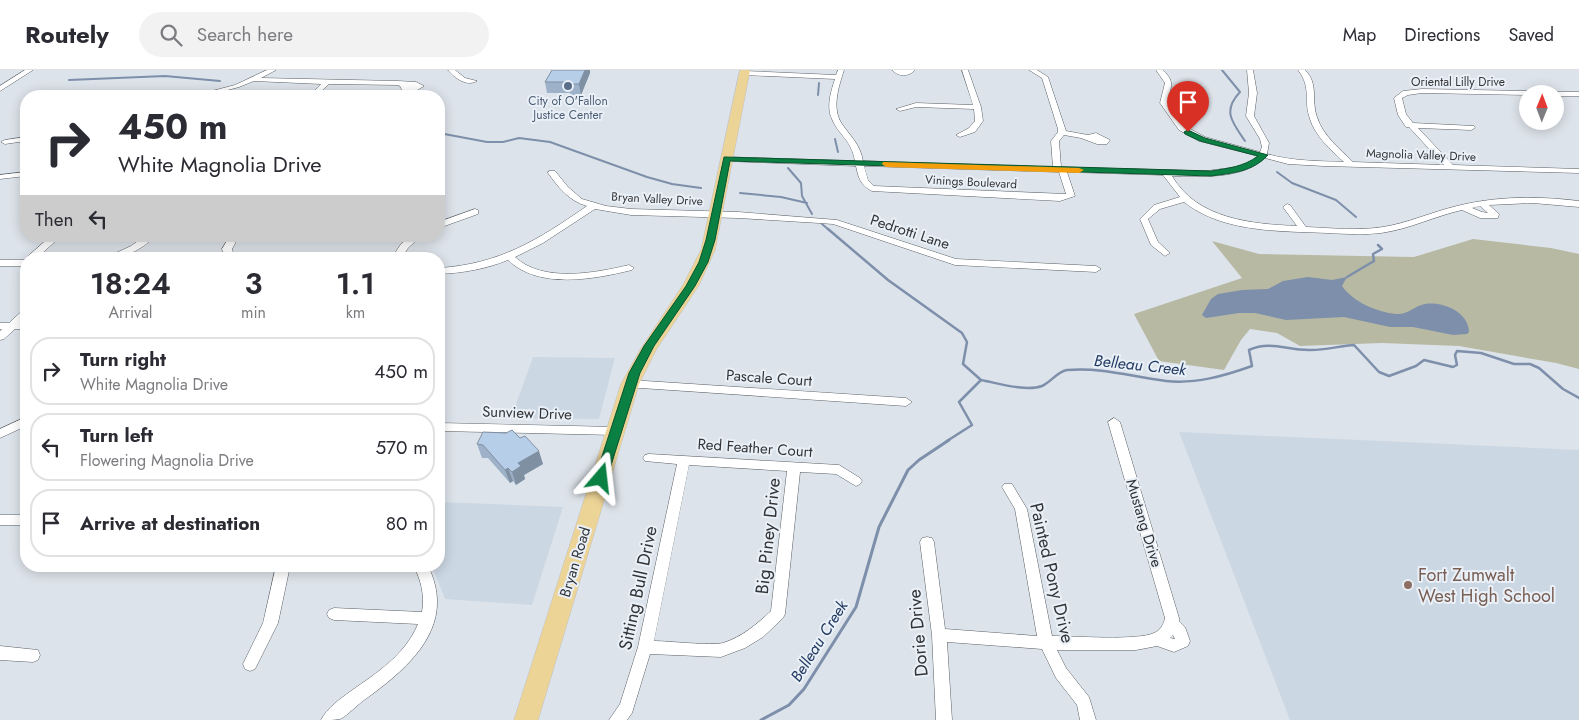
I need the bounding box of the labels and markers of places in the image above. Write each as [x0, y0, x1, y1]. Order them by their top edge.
marker: City of O'Fallon Justice Center [562, 80, 574, 92]
pin [1167, 81, 1209, 132]
place label: City of O'Fallon Justice Center [528, 92, 608, 124]
place label: Fort Zumwalt West High School [1418, 562, 1555, 609]
marker: Fort Zumwalt West High School [1402, 579, 1414, 591]

